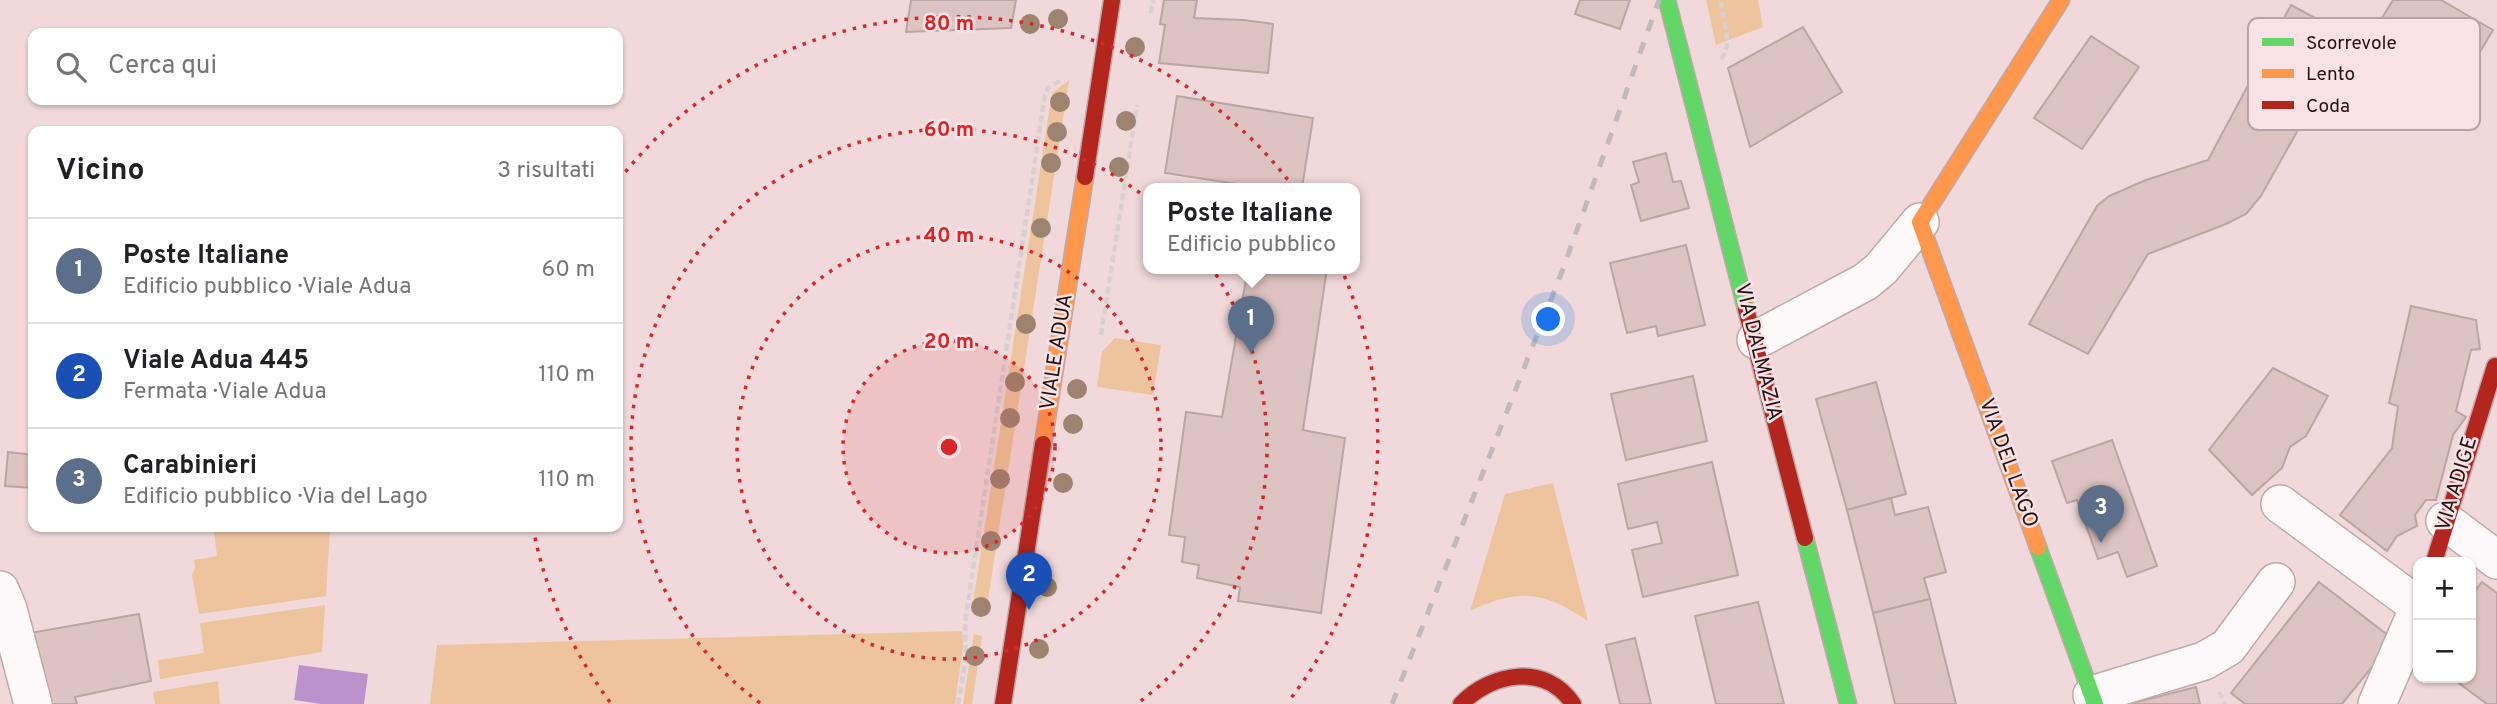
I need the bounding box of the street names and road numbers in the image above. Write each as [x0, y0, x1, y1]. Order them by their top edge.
street label: VIA DALMAZIA [1728, 280, 1788, 424]
street label: VIALE ADUA [1034, 292, 1080, 412]
street label: VIA DEL LAGO [1972, 395, 2044, 531]
street label: VIA ADIGE [2430, 433, 2484, 535]

